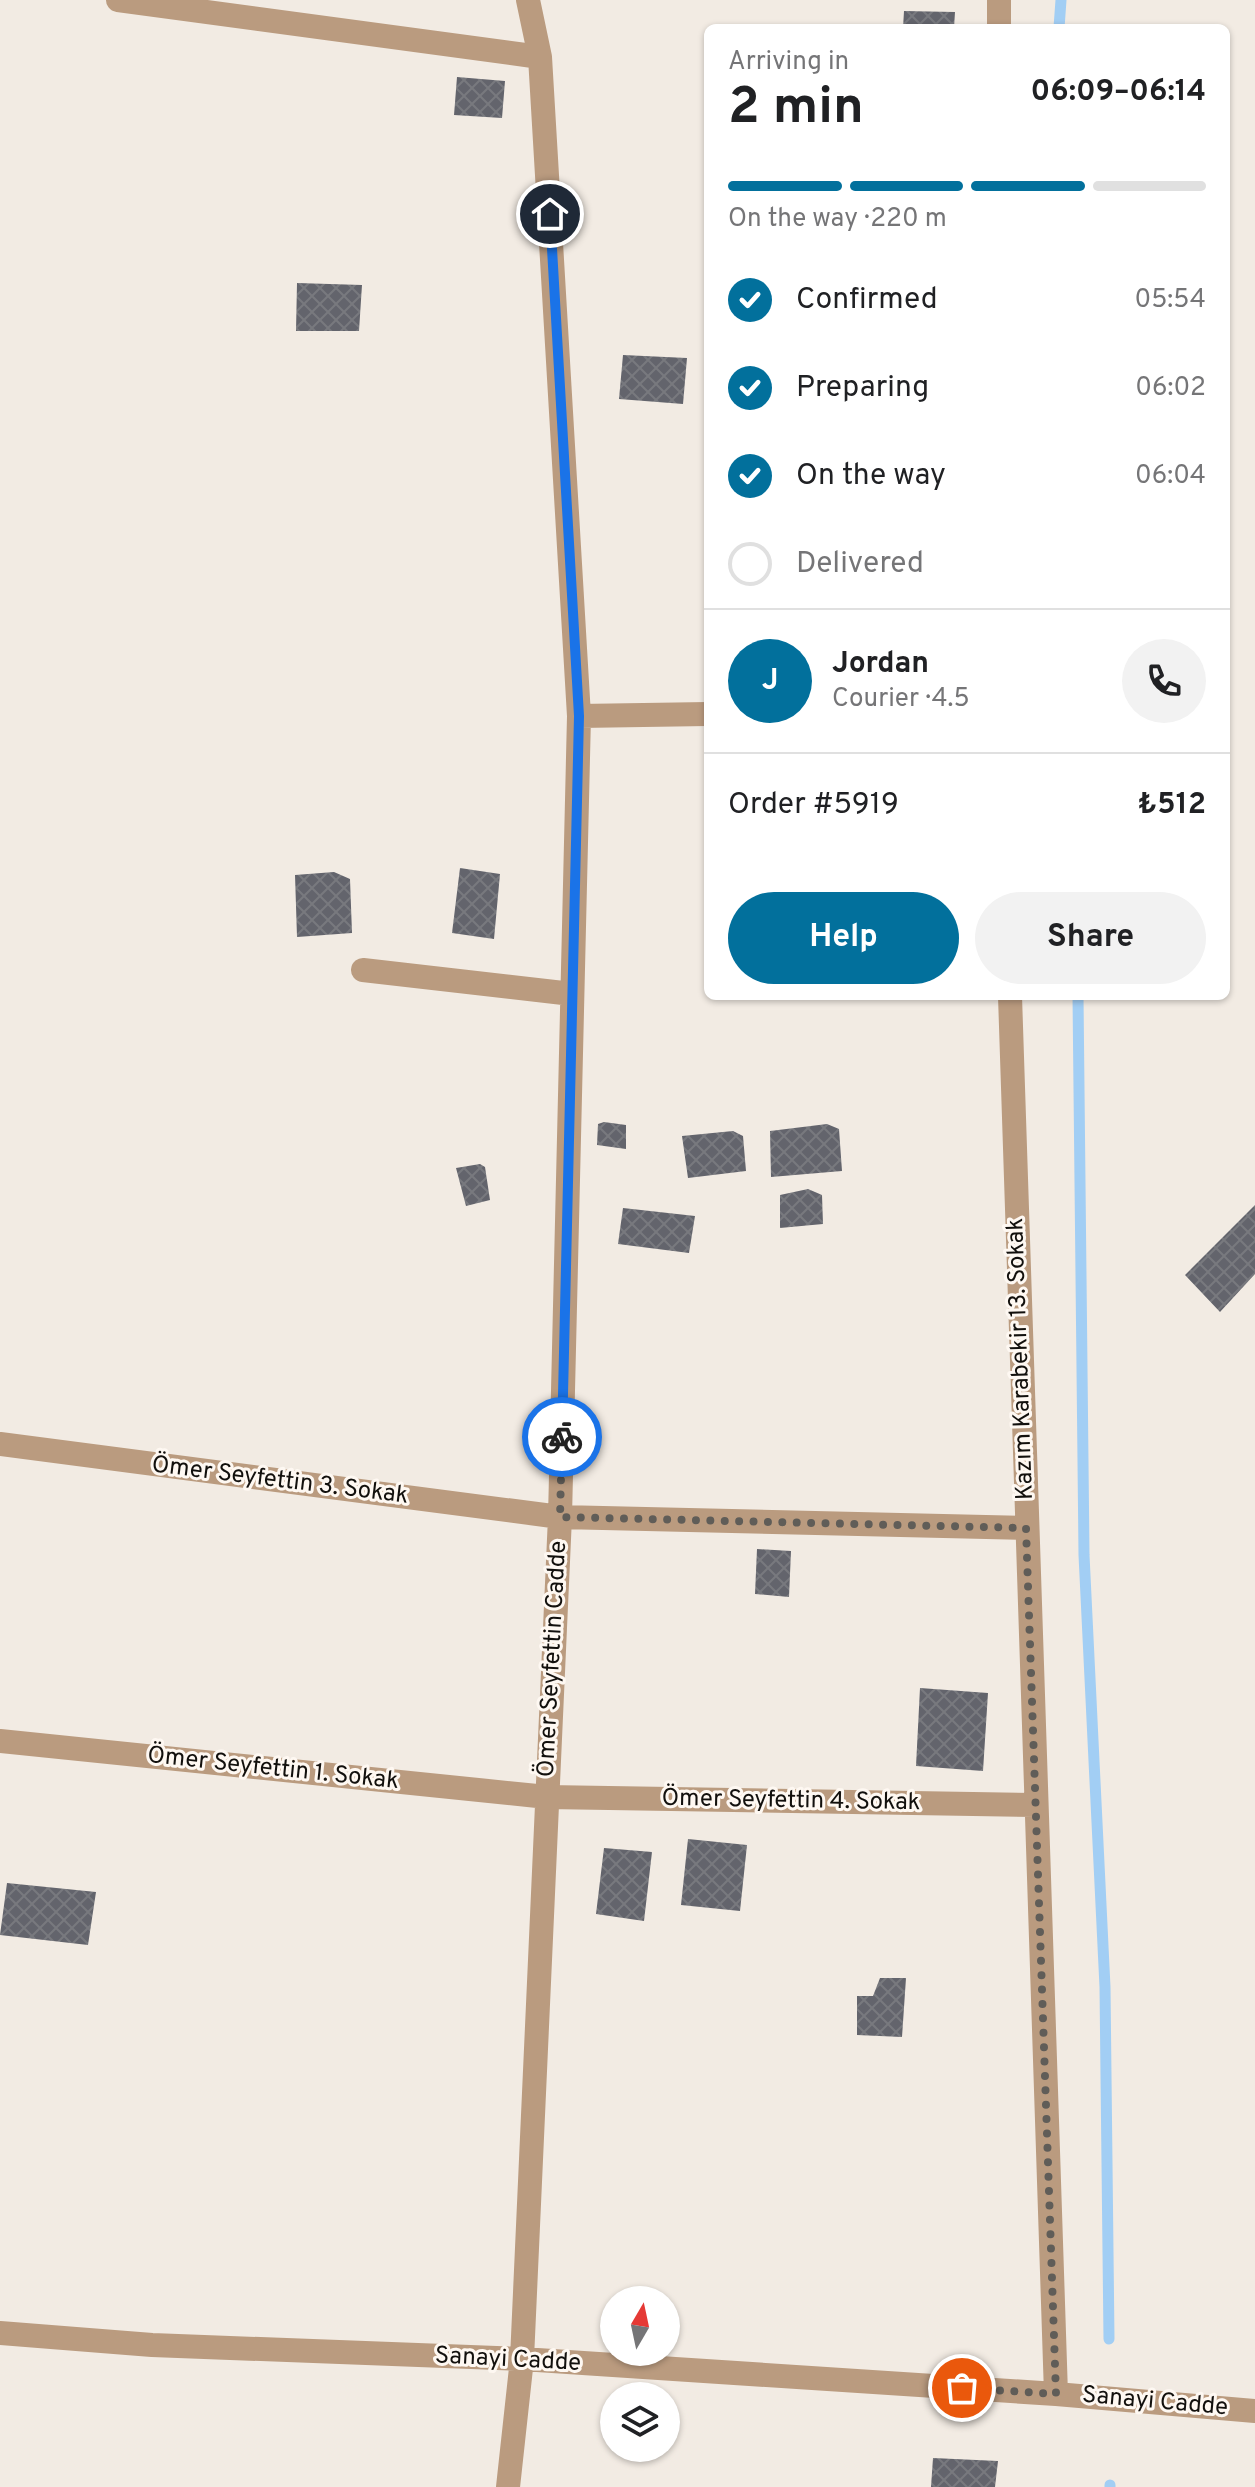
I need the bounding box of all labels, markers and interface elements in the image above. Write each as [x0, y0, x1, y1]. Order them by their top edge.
text: Arriving in [728, 46, 849, 79]
text: 06:09–06:14 [1031, 74, 1206, 111]
text: 2 min [728, 76, 864, 142]
pin [516, 180, 584, 248]
icon: home [528, 192, 572, 236]
text: On the way · 220 m [728, 203, 947, 236]
icon: check [728, 278, 772, 322]
text: Confirmed [796, 282, 938, 319]
text: 05:54 [1134, 284, 1206, 317]
icon: check [728, 366, 772, 410]
text: Preparing [796, 370, 929, 407]
text: 06:02 [1135, 372, 1206, 405]
icon: check [728, 454, 772, 498]
text: On the way [796, 458, 946, 495]
text: 06:04 [1135, 460, 1206, 493]
text: Delivered [796, 546, 924, 583]
button: phone [1122, 639, 1206, 723]
text: Jordan [832, 646, 929, 683]
text: J [762, 663, 778, 700]
text: Courier · 4.5 [832, 683, 970, 716]
text: Order #5919 [728, 787, 899, 824]
text: ₺512 [1138, 787, 1206, 824]
button: Help [728, 892, 959, 984]
button: Share [975, 892, 1206, 984]
street label: Kazım Karabekir 13. Sokak [1001, 1217, 1041, 1501]
courier [522, 1397, 602, 1477]
icon: bike [540, 1415, 584, 1459]
street label: Ömer Seyfettin 3. Sokak [150, 1448, 410, 1512]
street label: Ömer Seyfettin Cadde [530, 1540, 574, 1778]
street label: Ömer Seyfettin 1. Sokak [146, 1739, 400, 1797]
street label: Ömer Seyfettin 4. Sokak [661, 1782, 921, 1818]
north arrow [600, 2286, 680, 2366]
map controls [600, 2286, 680, 2462]
street label: Sanayi Cadde [434, 2341, 582, 2379]
pin [928, 2354, 996, 2422]
icon: bag [940, 2366, 984, 2410]
street label: Sanayi Cadde [1081, 2381, 1229, 2423]
button: layers [600, 2382, 680, 2462]

